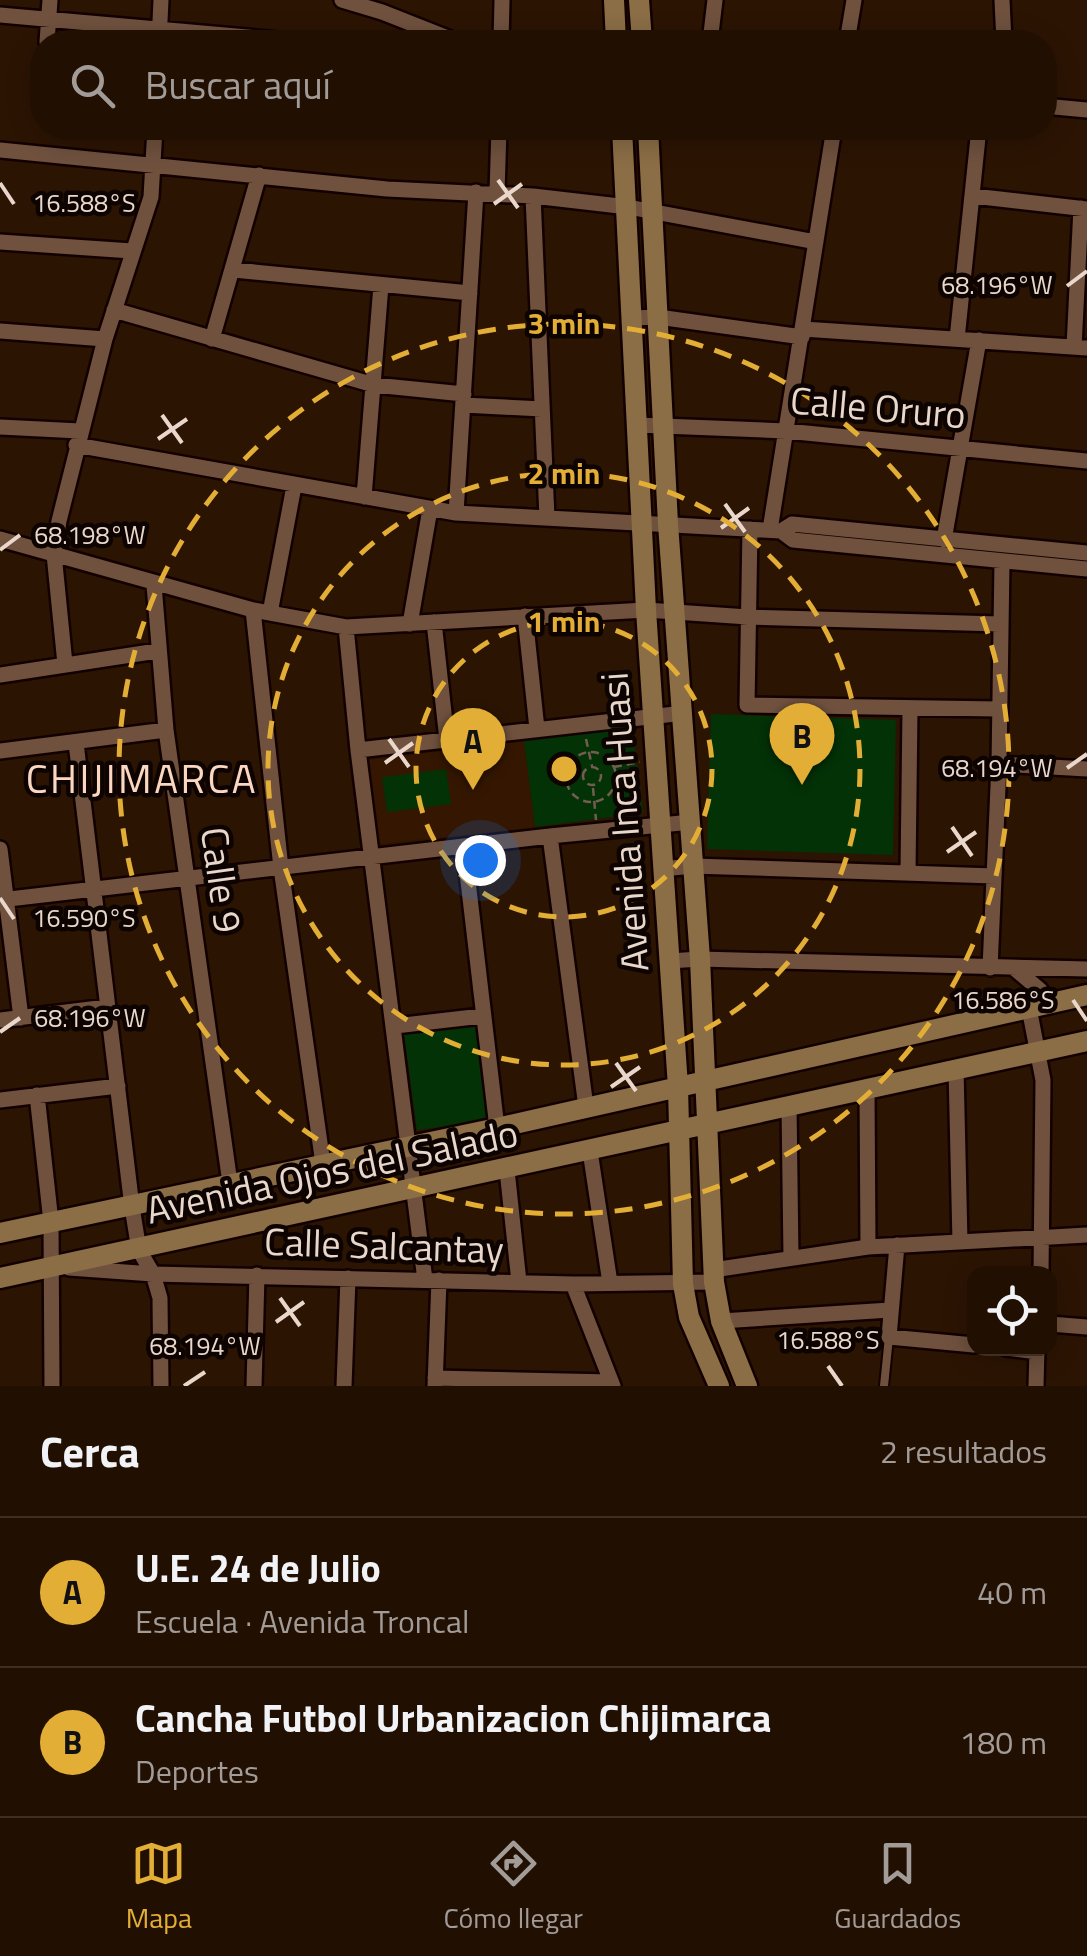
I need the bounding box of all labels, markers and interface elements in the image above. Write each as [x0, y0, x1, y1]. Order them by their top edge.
search box [30, 30, 1057, 140]
text: Buscar aquí [145, 56, 331, 114]
icon: search [65, 58, 120, 113]
text: 16.588°S [33, 184, 135, 222]
text: 68.196°W [941, 266, 1053, 304]
text: 3 min [528, 300, 600, 346]
street label: Calle Oruro [788, 370, 968, 444]
text: 2 min [528, 450, 600, 496]
text: 68.198°W [34, 516, 146, 554]
text: 1 min [528, 598, 600, 644]
street label: Avenida Inca Huasi [585, 670, 663, 974]
pin: B [770, 702, 834, 785]
pin: A [440, 708, 506, 790]
district label: CHIJIMARCA [26, 748, 258, 809]
text: 68.194°W [941, 749, 1053, 787]
centre of rings [546, 751, 582, 787]
street label: Calle 9 [186, 823, 258, 936]
your location [455, 835, 506, 886]
text: 16.590°S [33, 899, 135, 937]
text: 16.586°S [952, 981, 1054, 1019]
text: 68.196°W [34, 999, 146, 1037]
street label: Avenida Ojos del Salado [140, 1103, 523, 1239]
street label: Calle Salcantay [263, 1212, 505, 1278]
map controls [967, 1266, 1057, 1356]
button: locate [967, 1266, 1057, 1356]
text: 16.588°S [777, 1321, 879, 1359]
text: 68.194°W [149, 1327, 261, 1365]
text: Cerca [40, 1419, 140, 1483]
text: 2 resultados [880, 1427, 1047, 1475]
text: U.E. 24 de Julio [135, 1539, 381, 1597]
text: A [63, 1568, 82, 1616]
text: 40 m [977, 1568, 1047, 1616]
text: Escuela · Avenida Troncal [135, 1597, 469, 1645]
text: Cancha Futbol Urbanizacion Chijimarca [135, 1689, 771, 1747]
text: B [63, 1718, 82, 1766]
text: 180 m [959, 1718, 1047, 1766]
text: Deportes [135, 1747, 259, 1795]
tab: Mapa [126, 1836, 192, 1939]
tab: Cómo llegar [444, 1836, 583, 1939]
tab: Guardados [834, 1836, 961, 1939]

